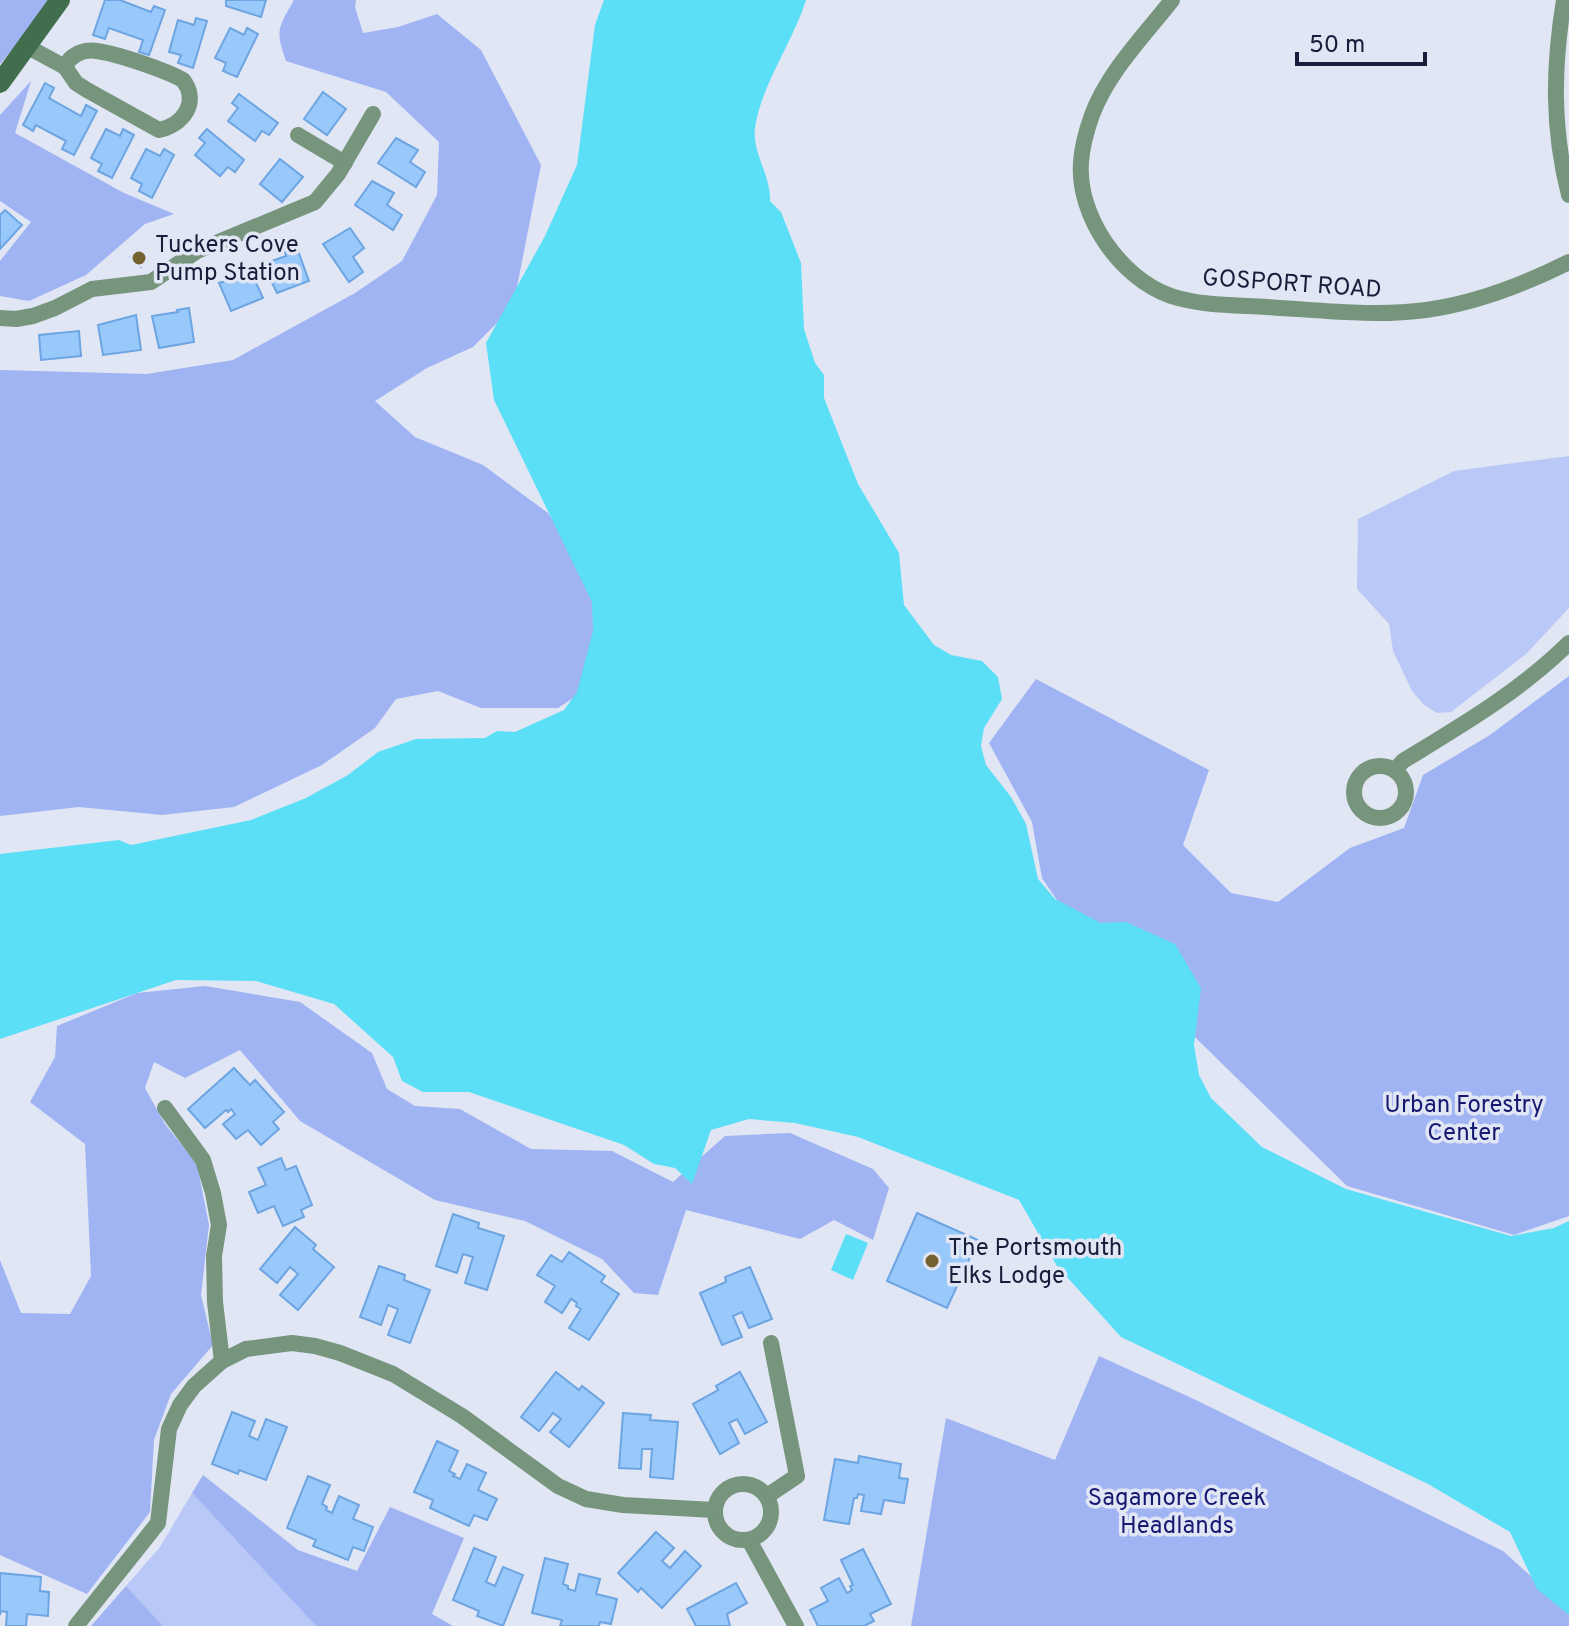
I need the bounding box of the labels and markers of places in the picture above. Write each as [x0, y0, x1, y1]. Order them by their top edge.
place label: Tuckers Cove Pump Station [155, 231, 300, 289]
marker: Tuckers Cove Pump Station [130, 249, 148, 267]
place label: The Portsmouth Elks Lodge [948, 1234, 1122, 1292]
marker: The Portsmouth Elks Lodge [923, 1252, 941, 1270]

